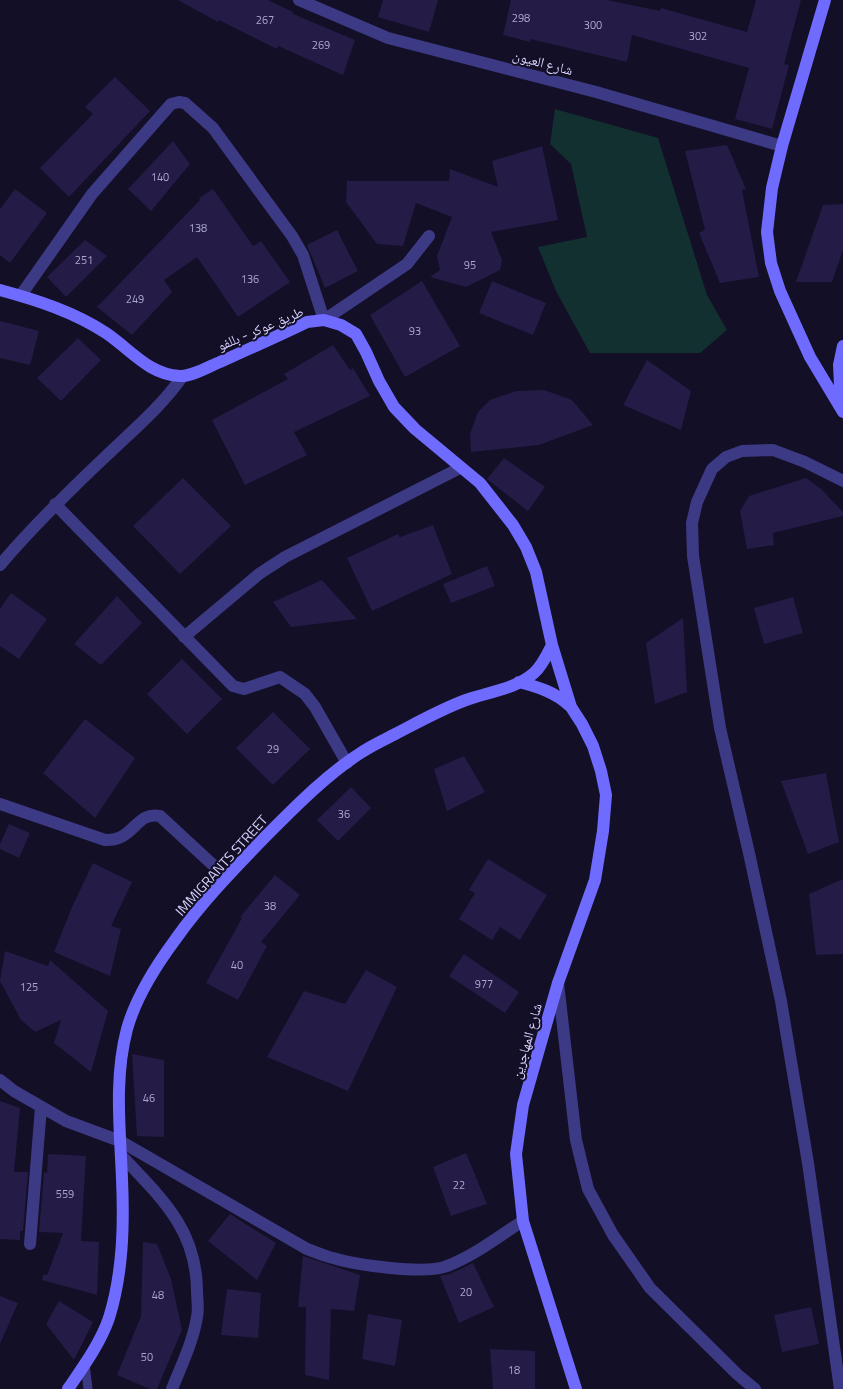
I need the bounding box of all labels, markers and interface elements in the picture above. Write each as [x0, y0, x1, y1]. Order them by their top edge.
house number: 298 [512, 10, 530, 26]
house number: 267 [256, 12, 274, 28]
house number: 300 [584, 17, 602, 33]
house number: 302 [689, 28, 707, 44]
house number: 269 [312, 37, 330, 53]
street label: شارع العيون [511, 44, 575, 80]
house number: 140 [151, 169, 169, 185]
house number: 138 [189, 220, 207, 236]
house number: 251 [75, 252, 93, 268]
house number: 95 [464, 257, 476, 273]
house number: 136 [241, 271, 259, 287]
house number: 249 [126, 291, 144, 307]
street label: طريق عوكر - بللفو [214, 300, 306, 356]
house number: 93 [409, 323, 421, 339]
house number: 29 [267, 741, 279, 757]
house number: 36 [338, 806, 350, 822]
street label: IMMIGRANTS STREET [170, 809, 273, 920]
house number: 38 [264, 898, 276, 914]
house number: 40 [231, 957, 243, 973]
house number: 977 [475, 976, 493, 992]
house number: 125 [20, 979, 38, 995]
street label: شارع المهاجرين [505, 1001, 547, 1081]
house number: 46 [143, 1090, 155, 1106]
house number: 22 [453, 1177, 465, 1193]
house number: 559 [56, 1186, 74, 1202]
house number: 20 [460, 1284, 472, 1300]
house number: 48 [152, 1287, 164, 1303]
house number: 50 [141, 1349, 153, 1365]
house number: 18 [508, 1362, 520, 1378]

